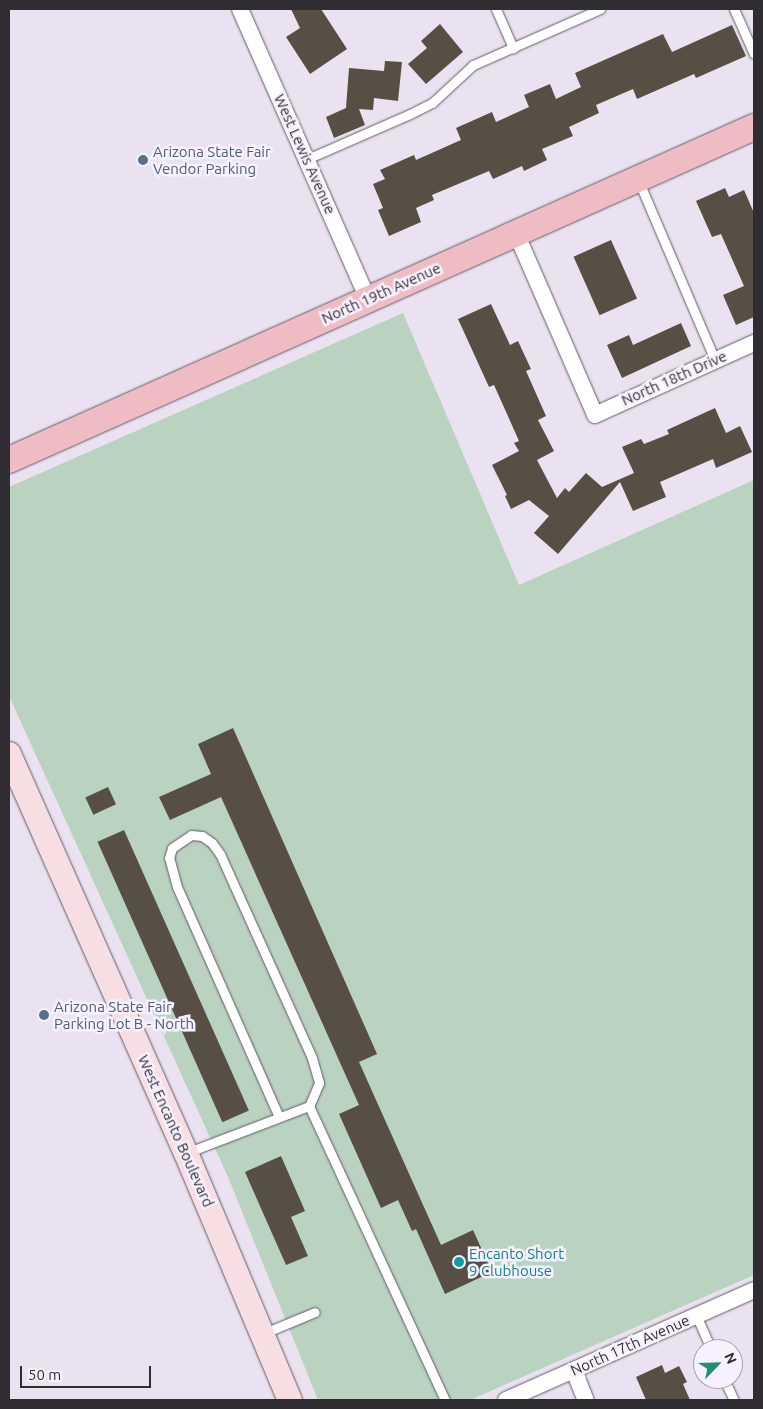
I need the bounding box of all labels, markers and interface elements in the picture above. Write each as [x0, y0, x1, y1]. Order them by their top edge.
street label: West Lewis Avenue [270, 91, 340, 217]
place label: Arizona State Fair Vendor Parking [153, 142, 271, 177]
marker: Arizona State Fair Vendor Parking [137, 154, 149, 166]
street label: North 19th Avenue [319, 259, 443, 327]
street label: North 18th Drive [619, 347, 729, 409]
place label: Arizona State Fair Parking Lot B - North [54, 997, 194, 1032]
marker: Arizona State Fair Parking Lot B - North [38, 1009, 50, 1021]
street label: West Encanto Boulevard [134, 1052, 218, 1210]
place label: Encanto Short 9 Clubhouse [469, 1244, 564, 1279]
marker: Encanto Short 9 Clubhouse [453, 1256, 465, 1268]
street label: North 17th Avenue [568, 1311, 692, 1379]
north arrow [693, 1339, 743, 1389]
text: N [721, 1350, 740, 1366]
scale bar [22, 1356, 154, 1388]
text: 50 m [28, 1366, 61, 1383]

